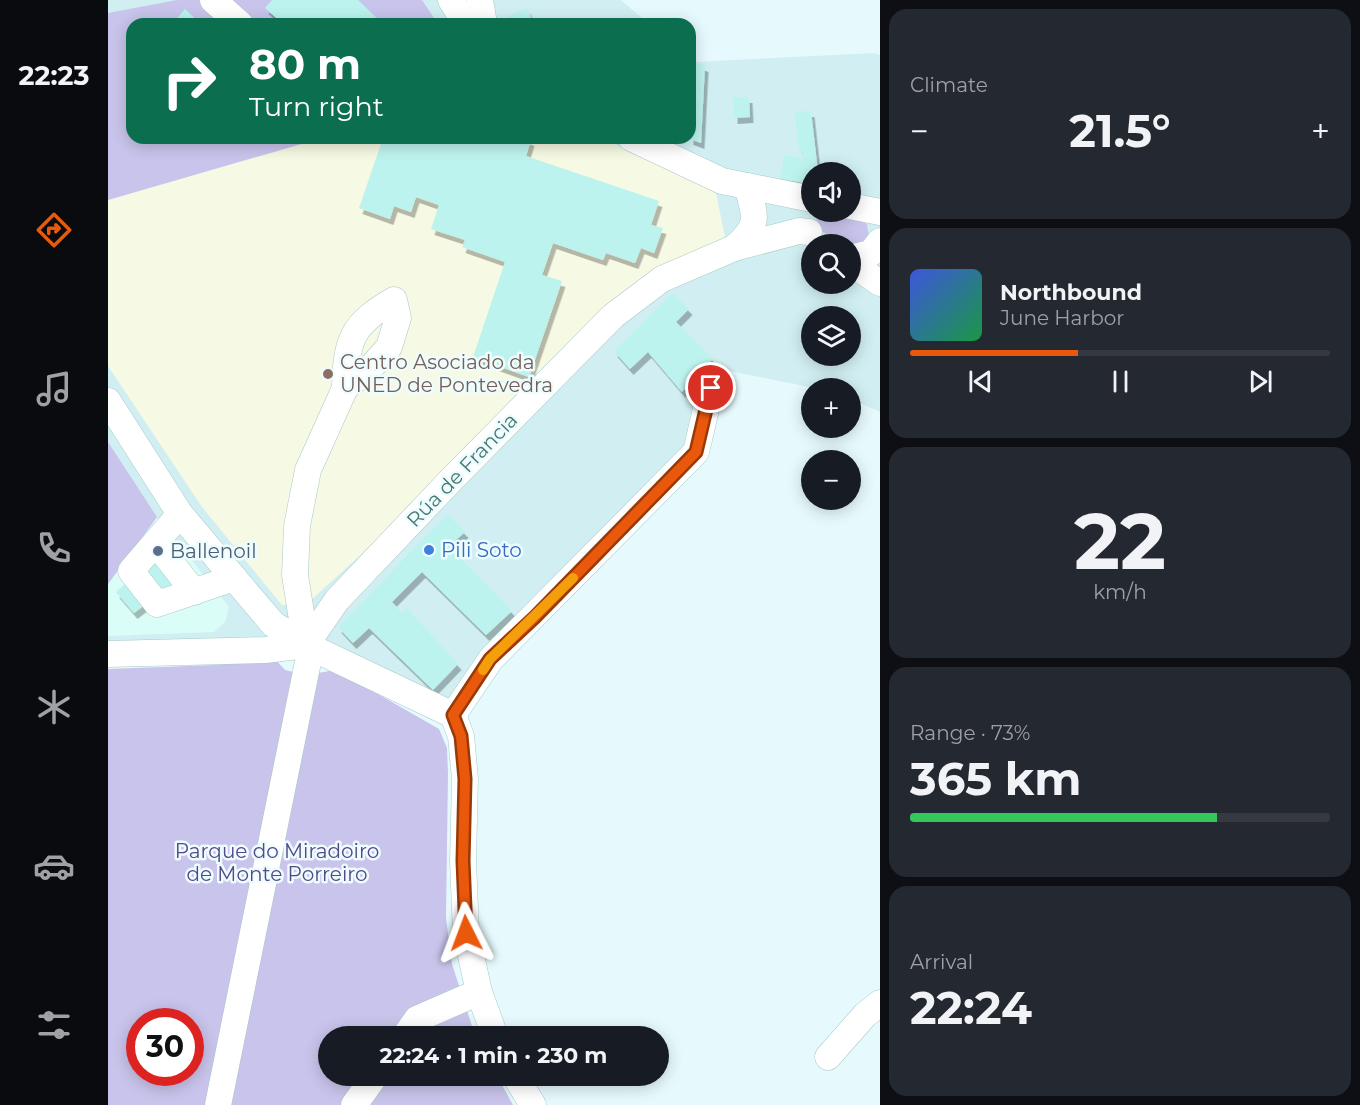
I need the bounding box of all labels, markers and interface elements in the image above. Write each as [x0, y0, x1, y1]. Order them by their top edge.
text: 80 m [249, 38, 361, 90]
icon: right [150, 42, 228, 120]
text: 22:23 [19, 59, 89, 92]
text: Climate [910, 73, 988, 97]
text: Turn right [249, 90, 384, 123]
text: 21.5° [1069, 103, 1171, 158]
text: − [910, 111, 929, 151]
text: + [1311, 111, 1330, 151]
map controls [801, 162, 861, 510]
button: sound [801, 162, 861, 222]
icon: directions [33, 209, 75, 251]
button: search [801, 234, 861, 294]
text: Northbound [1000, 279, 1142, 306]
button: layers [801, 306, 861, 366]
text: June Harbor [1000, 306, 1124, 330]
place label: Centro Asociado da UNED de Pontevedra [340, 350, 553, 397]
pin [685, 362, 736, 413]
icon: previous [964, 365, 997, 398]
icon: pause [1104, 365, 1137, 398]
icon: next [1244, 365, 1277, 398]
marker: Centro Asociado da UNED de Pontevedra [321, 367, 335, 381]
icon: music [33, 368, 75, 410]
icon: arrive [694, 371, 727, 404]
button: + [801, 378, 861, 438]
street label: Rúa de Francia [402, 408, 522, 532]
button: − [801, 450, 861, 510]
text: 22 [1074, 493, 1166, 589]
icon: phone [33, 527, 75, 569]
place label: Pili Soto [441, 538, 522, 562]
place label: Ballenoil [170, 539, 257, 563]
marker: Pili Soto [422, 543, 436, 557]
marker: Ballenoil [151, 544, 165, 558]
text: km/h [1093, 580, 1147, 604]
icon: climate [33, 686, 75, 728]
text: Range · 73% [910, 721, 1030, 745]
text: 365 km [910, 751, 1081, 806]
park label: Parque do Miradoiro de Monte Porreiro [175, 839, 379, 886]
icon: car [33, 845, 75, 887]
position arrow [434, 901, 498, 965]
text: Arrival [910, 950, 973, 974]
text: 22:24 [910, 980, 1032, 1035]
icon: filters [33, 1004, 75, 1046]
speed limit sign: 30 [126, 1008, 204, 1086]
text: 22:24 · 1 min · 230 m [380, 1042, 607, 1069]

